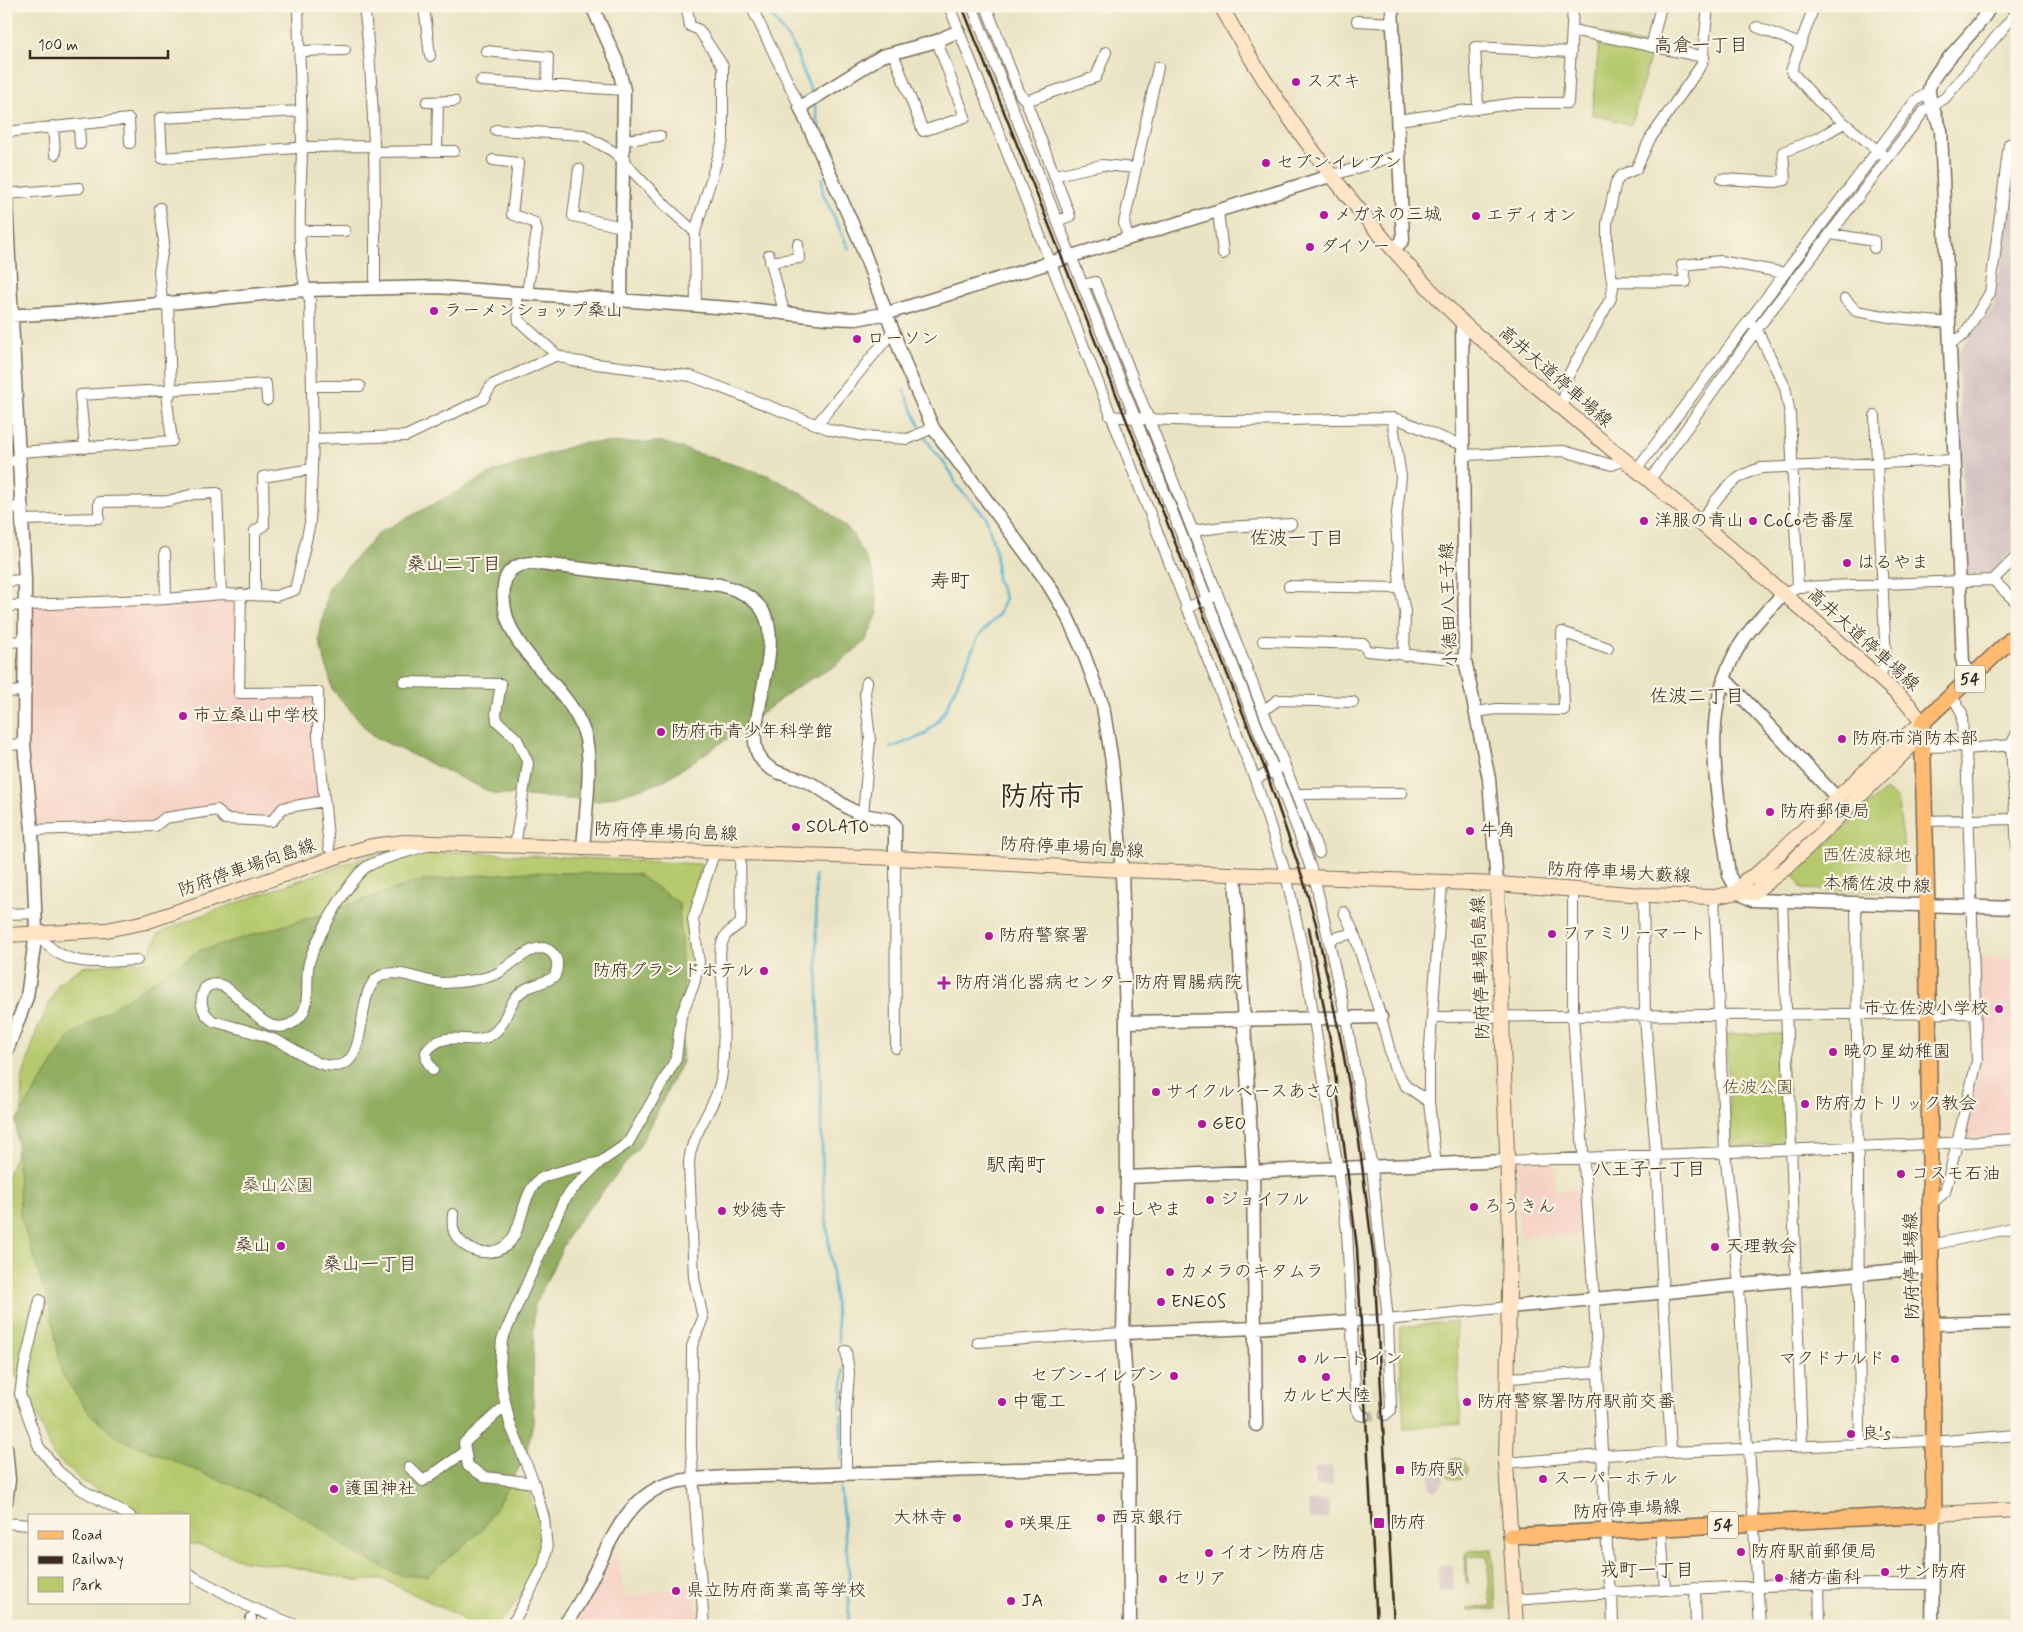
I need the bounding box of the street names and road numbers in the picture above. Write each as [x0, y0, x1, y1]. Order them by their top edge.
street label: 高井大道停車場線 [1493, 321, 1617, 433]
street label: 小徳田八王子線 [1435, 542, 1463, 668]
street label: 高井大道停車場線 [1801, 583, 1925, 697]
road number: 54 [1955, 666, 1985, 692]
street label: 防府停車場向島線 [594, 817, 738, 847]
street label: 防府停車場向島線 [999, 832, 1145, 864]
street label: 防府停車場向島線 [175, 833, 319, 903]
street label: 防府停車場大藪線 [1546, 857, 1692, 889]
street label: 本橋佐波中線 [1823, 871, 1931, 899]
street label: 防府停車場向島線 [1466, 896, 1496, 1040]
street label: 防府停車場線 [1899, 1212, 1925, 1320]
street label: 防府停車場線 [1572, 1495, 1682, 1525]
road number: 54 [1708, 1512, 1738, 1538]

